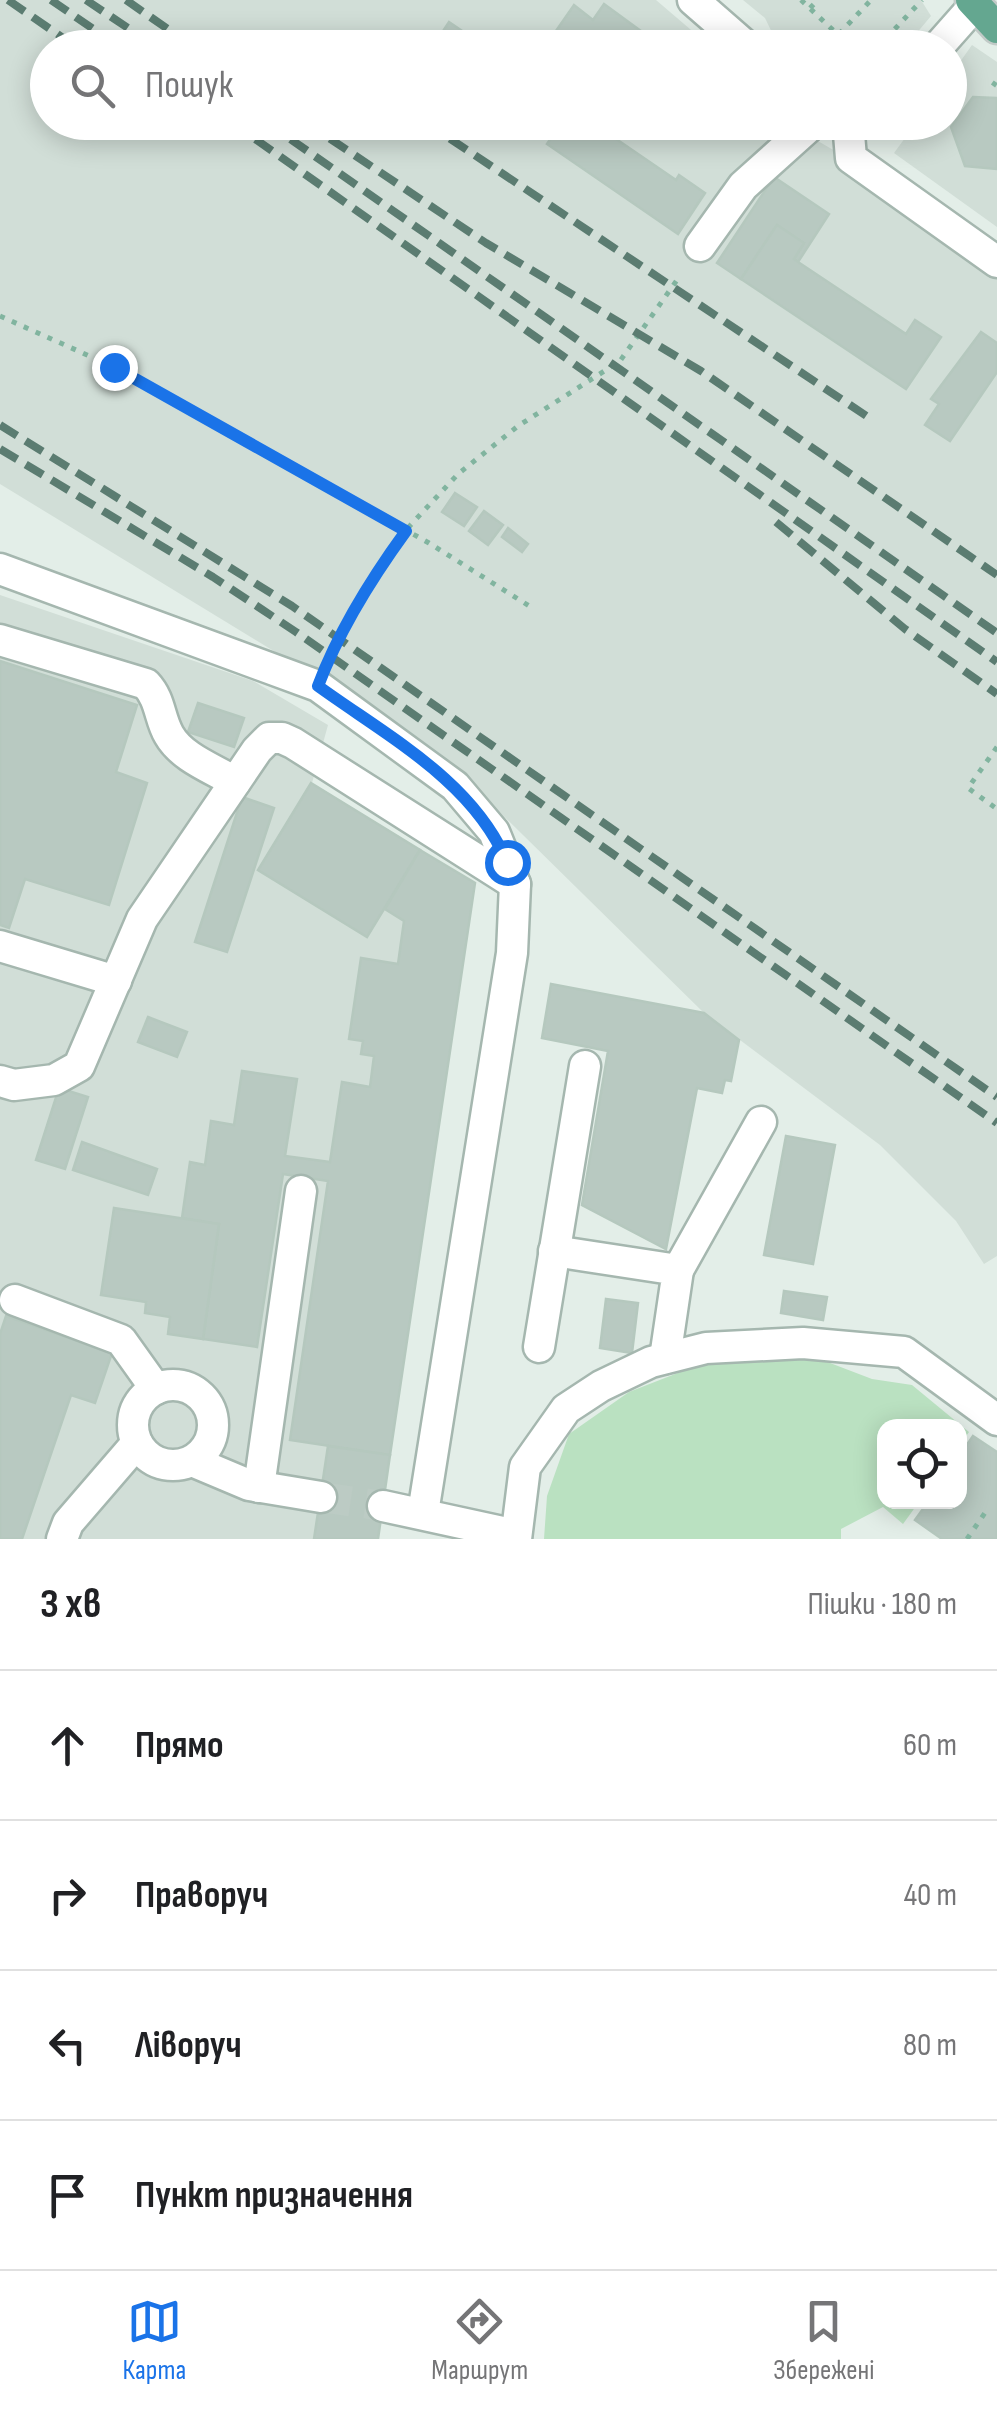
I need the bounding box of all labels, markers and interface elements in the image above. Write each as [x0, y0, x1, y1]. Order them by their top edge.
search box [30, 30, 967, 140]
icon: search [65, 58, 120, 113]
text: Пошук [145, 63, 233, 108]
route end [92, 345, 138, 391]
route start [485, 840, 531, 886]
map controls [877, 1419, 967, 1509]
button: locate [877, 1419, 967, 1509]
text: 3 хв [40, 1579, 101, 1630]
text: Пішки · 180 m [807, 1585, 957, 1624]
icon: ahead [40, 1718, 95, 1773]
text: Прямо [135, 1723, 224, 1768]
text: 60 m [903, 1726, 957, 1765]
icon: right [40, 1868, 95, 1923]
text: Праворуч [135, 1873, 268, 1918]
text: 40 m [904, 1876, 957, 1915]
icon: left [40, 2018, 95, 2073]
text: Ліворуч [135, 2023, 242, 2068]
text: 80 m [903, 2026, 957, 2065]
icon: arrive [40, 2168, 95, 2223]
text: Пункт призначення [135, 2173, 413, 2218]
tab: Карта [123, 2294, 186, 2387]
tab: Маршрут [431, 2294, 528, 2387]
tab: Збережені [773, 2294, 874, 2387]

